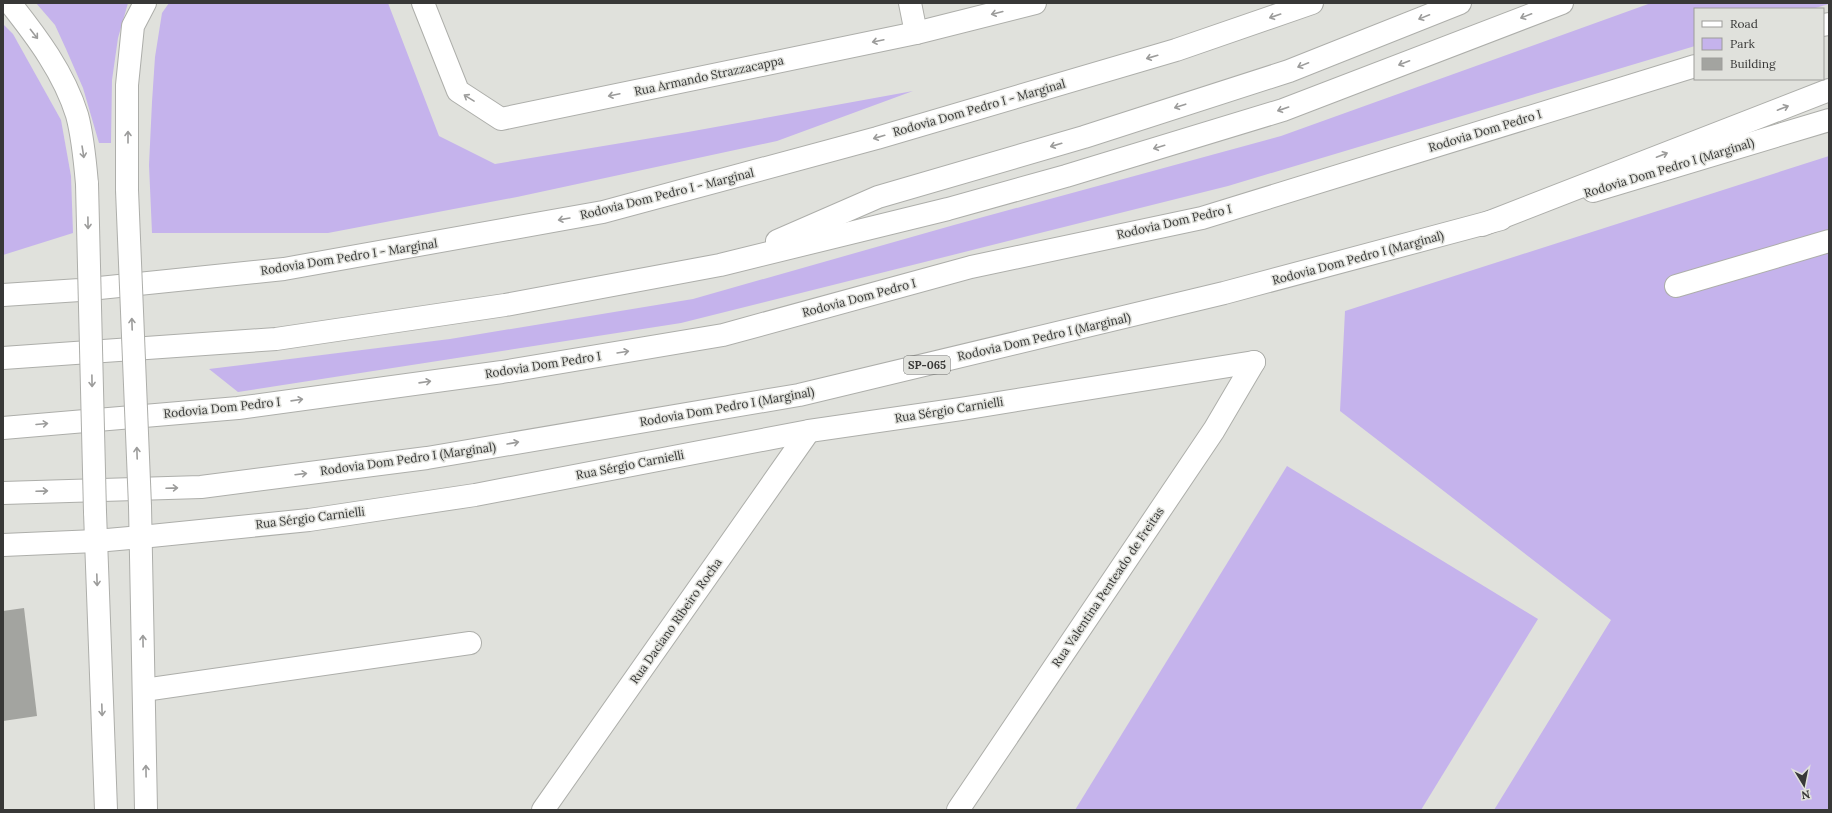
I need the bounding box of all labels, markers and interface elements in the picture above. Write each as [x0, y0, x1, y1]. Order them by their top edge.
legend [1694, 8, 1824, 80]
one-way arrow [991, 9, 1004, 17]
one-way arrow [1269, 12, 1281, 20]
one-way arrow [1520, 13, 1532, 21]
one-way arrow [1419, 14, 1431, 22]
text: Road [1730, 16, 1758, 31]
one-way arrow [30, 28, 38, 39]
text: Park [1730, 36, 1756, 51]
one-way arrow [872, 37, 885, 45]
street label: Rua Armando Strazzacappa [633, 52, 785, 99]
one-way arrow [1145, 54, 1158, 61]
text: Building [1730, 56, 1776, 71]
one-way arrow [1399, 59, 1411, 67]
one-way arrow [1298, 62, 1310, 70]
street label: Rodovia Dom Pedro I - Marginal [891, 76, 1067, 139]
one-way arrow [607, 92, 620, 100]
one-way arrow [463, 93, 474, 102]
one-way arrow [1174, 103, 1187, 110]
one-way arrow [1776, 103, 1788, 111]
one-way arrow [1277, 106, 1289, 114]
street label: Rodovia Dom Pedro I [1427, 106, 1543, 155]
one-way arrow [124, 131, 132, 144]
one-way arrow [873, 134, 886, 141]
street label: Rodovia Dom Pedro I (Marginal) [1582, 134, 1756, 202]
one-way arrow [1050, 142, 1063, 150]
one-way arrow [1153, 144, 1165, 152]
one-way arrow [80, 145, 88, 158]
one-way arrow [1655, 150, 1667, 158]
street label: Rodovia Dom Pedro I - Marginal [578, 165, 755, 222]
street label: Rodovia Dom Pedro I [1115, 201, 1233, 242]
one-way arrow [84, 216, 92, 229]
one-way arrow [558, 216, 571, 224]
street label: Rodovia Dom Pedro I (Marginal) [1270, 227, 1446, 289]
street label: Rodovia Dom Pedro I - Marginal [259, 235, 438, 278]
street label: Rodovia Dom Pedro I [800, 275, 917, 320]
street label: Rodovia Dom Pedro I (Marginal) [956, 309, 1132, 365]
one-way arrow [129, 318, 136, 331]
street label: Rodovia Dom Pedro I [484, 348, 602, 381]
one-way arrow [616, 348, 629, 356]
road number: SP-065 [904, 356, 950, 374]
one-way arrow [88, 374, 96, 387]
one-way arrow [418, 378, 431, 386]
street label: Rodovia Dom Pedro I (Marginal) [638, 384, 816, 430]
street label: Rodovia Dom Pedro I [163, 394, 281, 421]
street label: Rua Sérgio Carnielli [894, 394, 1004, 426]
one-way arrow [290, 396, 303, 404]
one-way arrow [35, 421, 48, 428]
street label: Rodovia Dom Pedro I (Marginal) [319, 439, 497, 479]
one-way arrow [506, 439, 519, 447]
one-way arrow [134, 447, 141, 460]
street label: Rua Sérgio Carnielli [575, 447, 685, 482]
one-way arrow [294, 470, 307, 478]
one-way arrow [165, 484, 178, 492]
one-way arrow [35, 488, 48, 495]
street label: Rua Sérgio Carnielli [255, 503, 365, 532]
street label: Rua Valentina Penteado de Freitas [1048, 504, 1167, 670]
street label: Rua Daciano Ribeiro Rocha [626, 555, 725, 686]
one-way arrow [94, 573, 101, 586]
one-way arrow [139, 635, 147, 648]
one-way arrow [98, 703, 106, 716]
one-way arrow [142, 765, 149, 778]
north arrow [1784, 765, 1824, 805]
text: N [1800, 787, 1811, 803]

